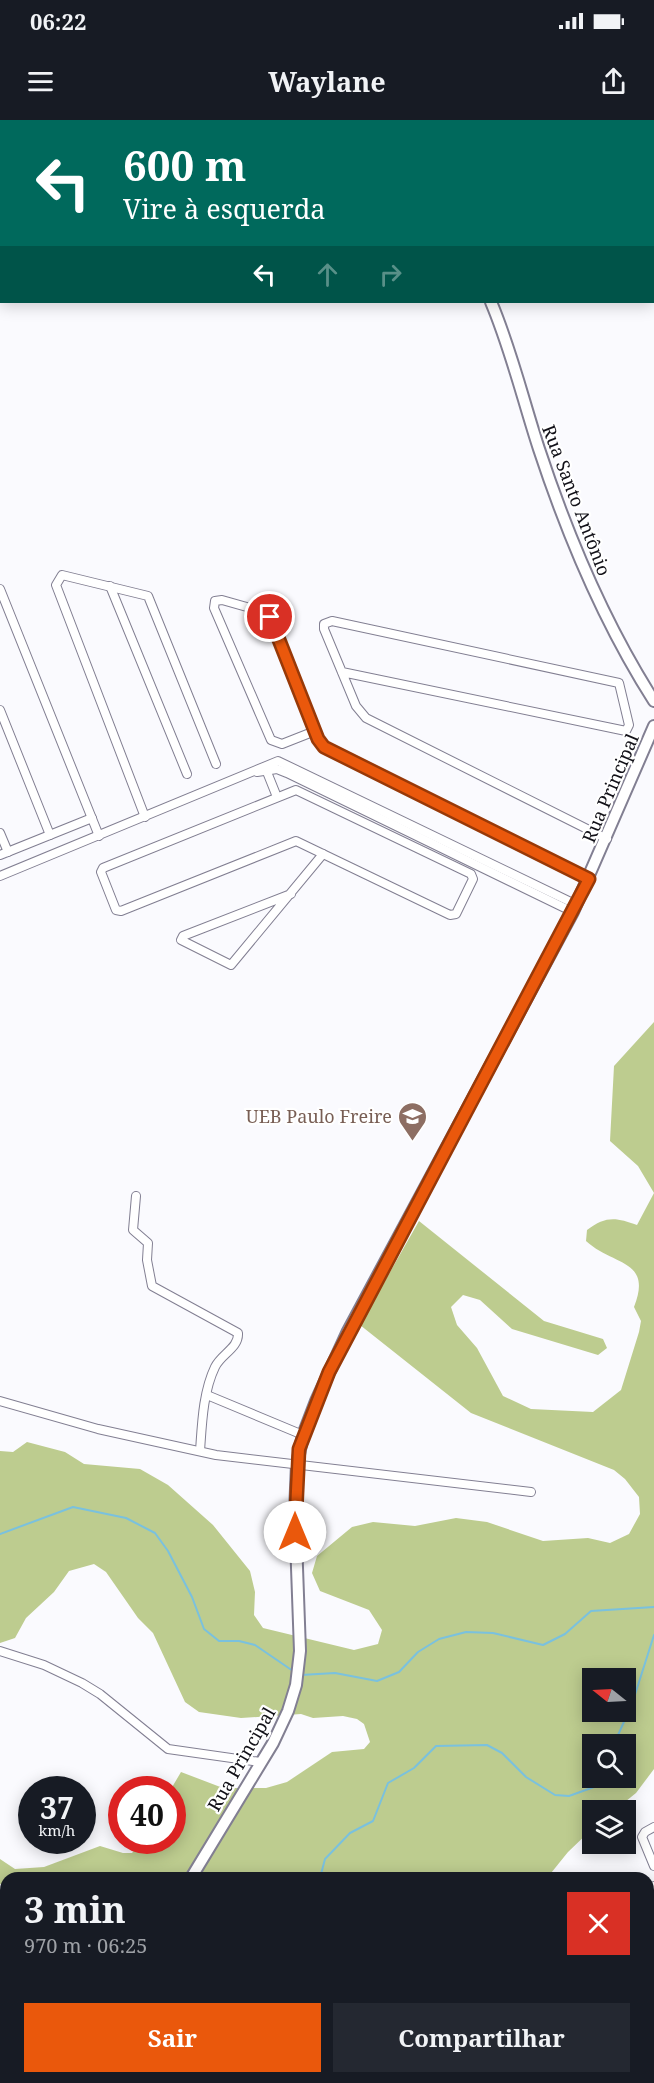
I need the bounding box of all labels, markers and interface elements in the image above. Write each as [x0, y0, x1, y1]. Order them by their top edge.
text: 06:22 [30, 6, 86, 36]
text: Waylane [268, 63, 386, 100]
icon: menu [24, 65, 57, 98]
icon: share [597, 65, 630, 98]
text: 600 m [123, 136, 247, 193]
icon: left [24, 144, 102, 222]
text: Vire à esquerda [123, 190, 326, 227]
icon: left [248, 258, 281, 291]
icon: ahead [311, 258, 344, 291]
icon: right [374, 258, 407, 291]
street label: Rua Santo Antônio [537, 421, 617, 579]
pin [244, 591, 295, 642]
icon: arrive [253, 600, 286, 633]
street label: Rua Principal [576, 729, 644, 846]
school or university icon: UEB Paulo Freire [397, 1100, 429, 1142]
place label: UEB Paulo Freire [246, 1104, 392, 1128]
position arrow [263, 1500, 327, 1564]
north arrow [582, 1668, 636, 1722]
map controls [582, 1668, 636, 1854]
street label: Rua Principal [202, 1702, 281, 1815]
button: search [582, 1734, 636, 1788]
speed limit sign: 40 [108, 1776, 186, 1854]
text: 37 [40, 1787, 74, 1828]
button: layers [582, 1800, 636, 1854]
text: km/h [39, 1820, 75, 1840]
text: 3 min [24, 1885, 126, 1934]
button: close [567, 1892, 630, 1955]
text: 970 m · 06:25 [24, 1932, 147, 1959]
button: Sair [24, 2003, 321, 2072]
button: Compartilhar [333, 2003, 630, 2072]

